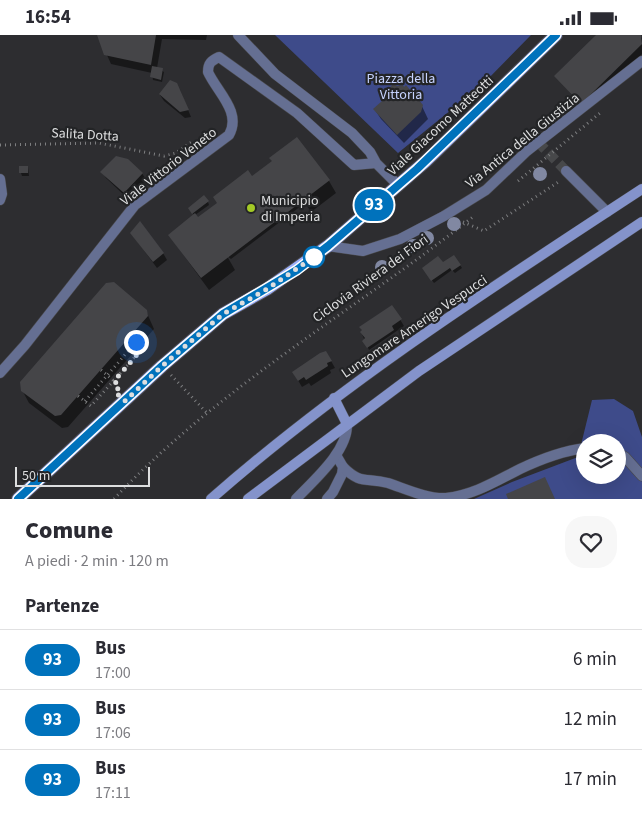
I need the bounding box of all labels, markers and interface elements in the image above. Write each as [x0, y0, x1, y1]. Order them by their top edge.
text: 16:54 [25, 4, 71, 31]
park label: Piazza della Vittoria [367, 69, 435, 105]
street label: Viale Giacomo Matteotti [383, 71, 498, 180]
street label: Via Antica della Giustizia [461, 88, 584, 193]
street label: Salita Dotta [51, 123, 119, 147]
street label: Viale Vittorio Veneto [116, 123, 221, 211]
line badge: 93 [352, 189, 396, 221]
place label: Municipio di Imperia [261, 191, 320, 227]
text: 93 [364, 192, 384, 217]
marker: Municipio di Imperia [245, 202, 257, 214]
street label: Ciclovia Riviera dei Fiori [309, 230, 433, 328]
unlabelled marker [303, 246, 325, 268]
street label: Lungomare Amerigo Vespucci [338, 270, 492, 383]
your location [124, 330, 149, 355]
map controls [576, 434, 626, 484]
button: layers [576, 434, 626, 484]
scale bar [15, 464, 150, 487]
text: 50 m [22, 466, 50, 486]
text: Comune [25, 513, 113, 548]
button: heart [565, 516, 617, 568]
text: A piedi · 2 min · 120 m [25, 550, 169, 572]
text: Partenze [25, 593, 99, 620]
text: Bus [95, 635, 126, 662]
text: 6 min [573, 646, 617, 673]
text: 93 [43, 647, 62, 672]
text: 17:00 [95, 662, 131, 684]
text: Bus [95, 695, 126, 722]
text: 12 min [563, 706, 617, 733]
text: 93 [43, 707, 62, 732]
text: 17:06 [95, 722, 131, 744]
text: Bus [95, 755, 126, 782]
text: 17 min [563, 766, 617, 793]
text: 93 [43, 767, 62, 792]
text: 17:11 [95, 782, 131, 804]

